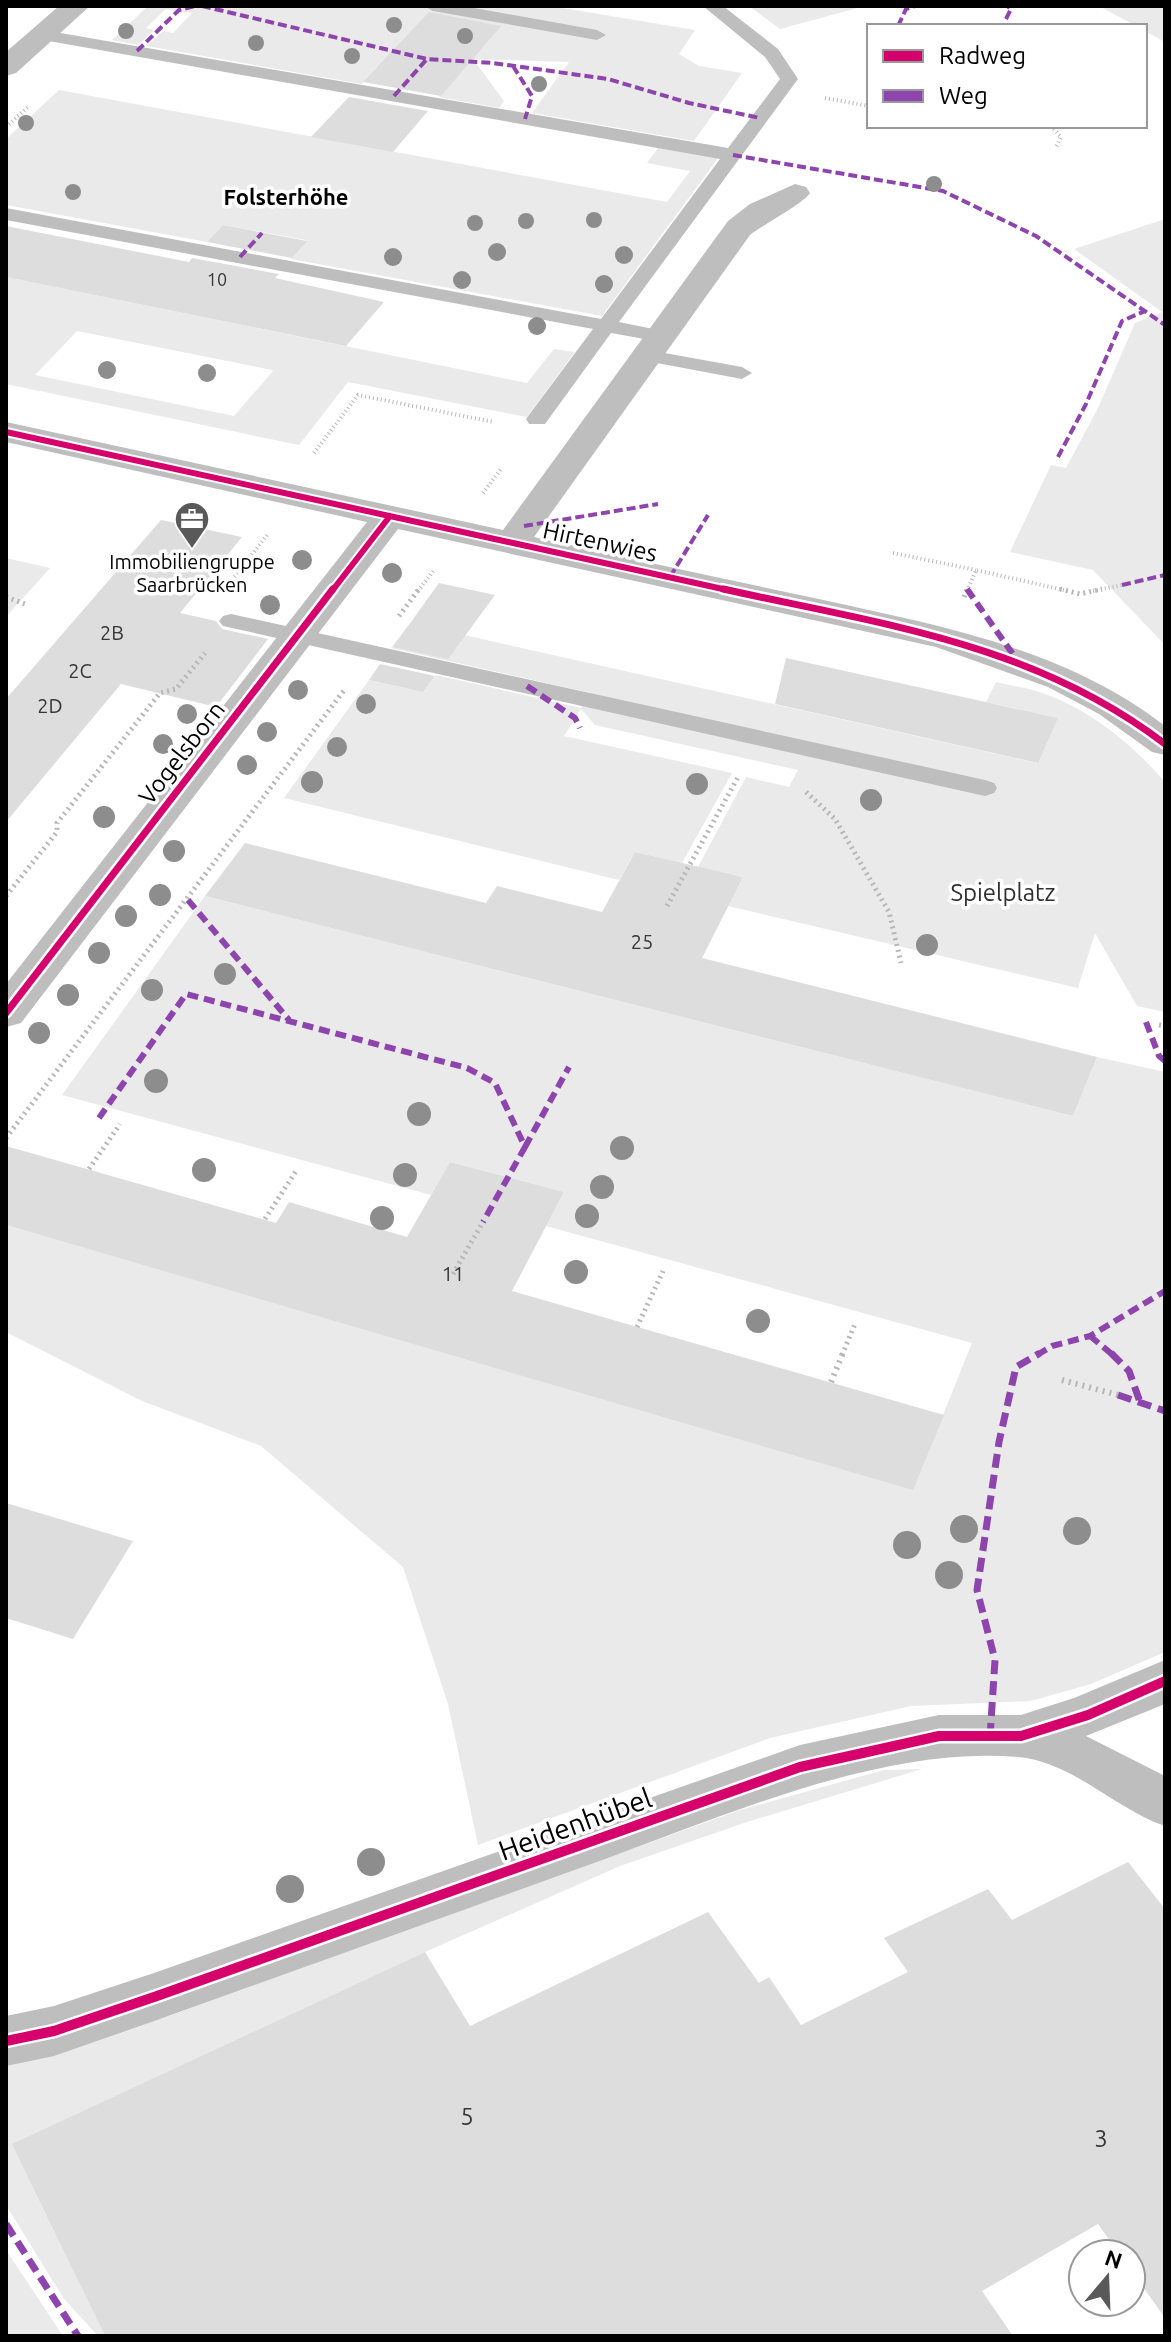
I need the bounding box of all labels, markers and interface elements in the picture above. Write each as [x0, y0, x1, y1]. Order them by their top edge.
legend [867, 24, 1147, 128]
text: Radweg [939, 42, 1026, 69]
text: Weg [939, 82, 988, 109]
district label: Folsterhöhe [224, 184, 349, 209]
house number: 10 [207, 269, 227, 289]
office icon: Immobiliengruppe Saarbrücken [173, 500, 211, 550]
street label: Hirtenwies [541, 516, 660, 567]
place label: Immobiliengruppe Saarbrücken [109, 550, 275, 596]
house number: 2B [100, 621, 124, 644]
house number: 2C [68, 659, 92, 682]
house number: 2D [37, 694, 63, 717]
street label: Vogelsborn [133, 696, 230, 809]
park label: Spielplatz [950, 879, 1056, 906]
house number: 25 [631, 930, 653, 953]
house number: 11 [442, 1262, 464, 1285]
street label: Heidenhübel [494, 1781, 656, 1866]
house number: 5 [460, 2103, 474, 2130]
house number: 3 [1094, 2125, 1108, 2152]
north arrow [1067, 2238, 1147, 2318]
text: N [1102, 2244, 1126, 2273]

